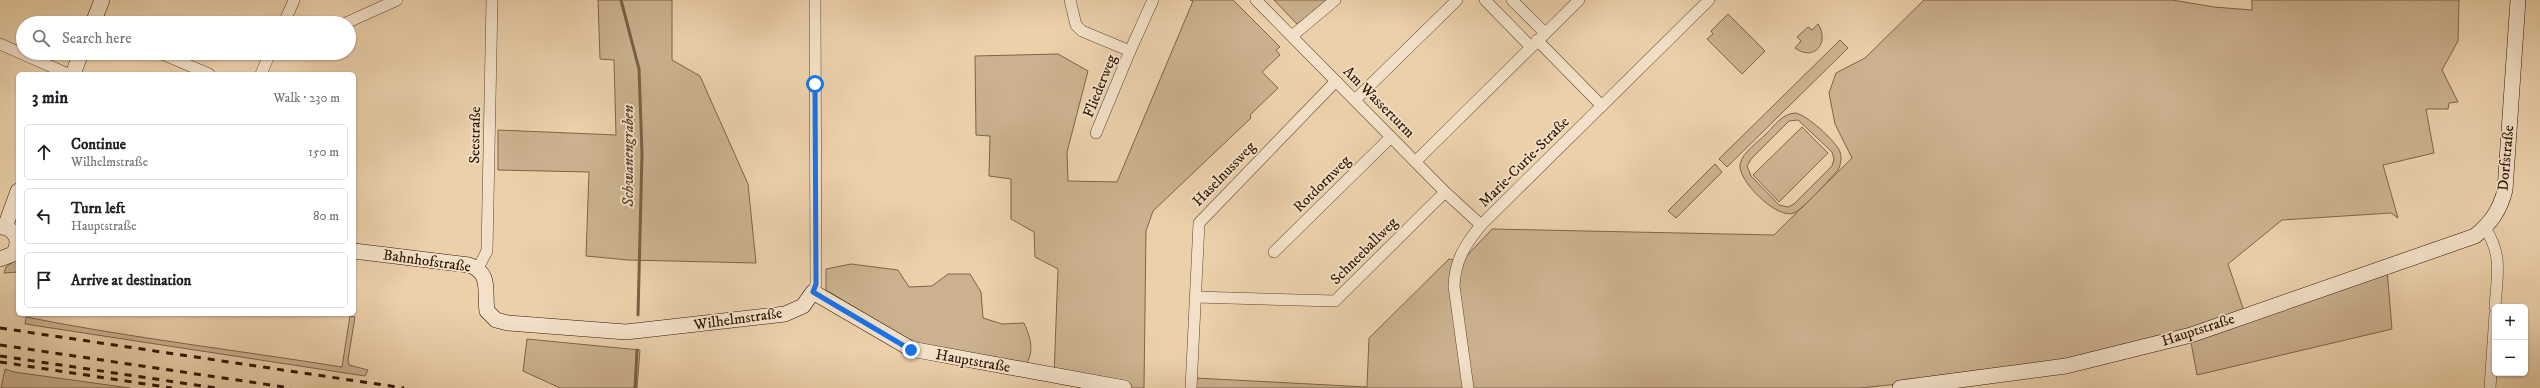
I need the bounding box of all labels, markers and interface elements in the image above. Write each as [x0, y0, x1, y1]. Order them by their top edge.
search box [16, 16, 356, 60]
icon: search [30, 27, 52, 49]
text: Search here [62, 29, 131, 48]
street label: Fliederweg [1079, 51, 1121, 120]
street label: Am Wasserturm [1339, 62, 1419, 142]
route start [806, 75, 824, 93]
text: 3 min [32, 87, 68, 109]
text: Walk · 230 m [274, 90, 340, 106]
water label: Schwanengraben [618, 105, 638, 208]
street label: Seestraße [465, 106, 485, 164]
street label: Marie-Curie-Straße [1475, 113, 1573, 211]
street label: Dorfstraße [2494, 124, 2518, 192]
text: Continue [71, 135, 126, 154]
street label: Haselnussweg [1188, 137, 1260, 210]
icon: ahead [33, 141, 55, 163]
text: 150 m [308, 144, 339, 160]
street label: Rotdornweg [1289, 151, 1355, 217]
text: Wilhelmstraße [71, 154, 148, 170]
text: Turn left [71, 199, 125, 218]
icon: left [33, 205, 55, 227]
text: 80 m [313, 208, 339, 224]
street label: Schneeballweg [1326, 213, 1402, 289]
text: Hauptstraße [71, 218, 137, 234]
street label: Bahnhofstraße [382, 245, 472, 277]
icon: arrive [33, 269, 55, 291]
text: Arrive at destination [71, 271, 191, 290]
street label: Wilhelmstraße [692, 303, 783, 335]
map controls [2492, 304, 2528, 376]
button: + [2492, 304, 2528, 340]
street label: Hauptstraße [2159, 309, 2237, 351]
button: − [2492, 340, 2528, 376]
route end [902, 341, 920, 359]
street label: Hauptstraße [934, 345, 1012, 377]

